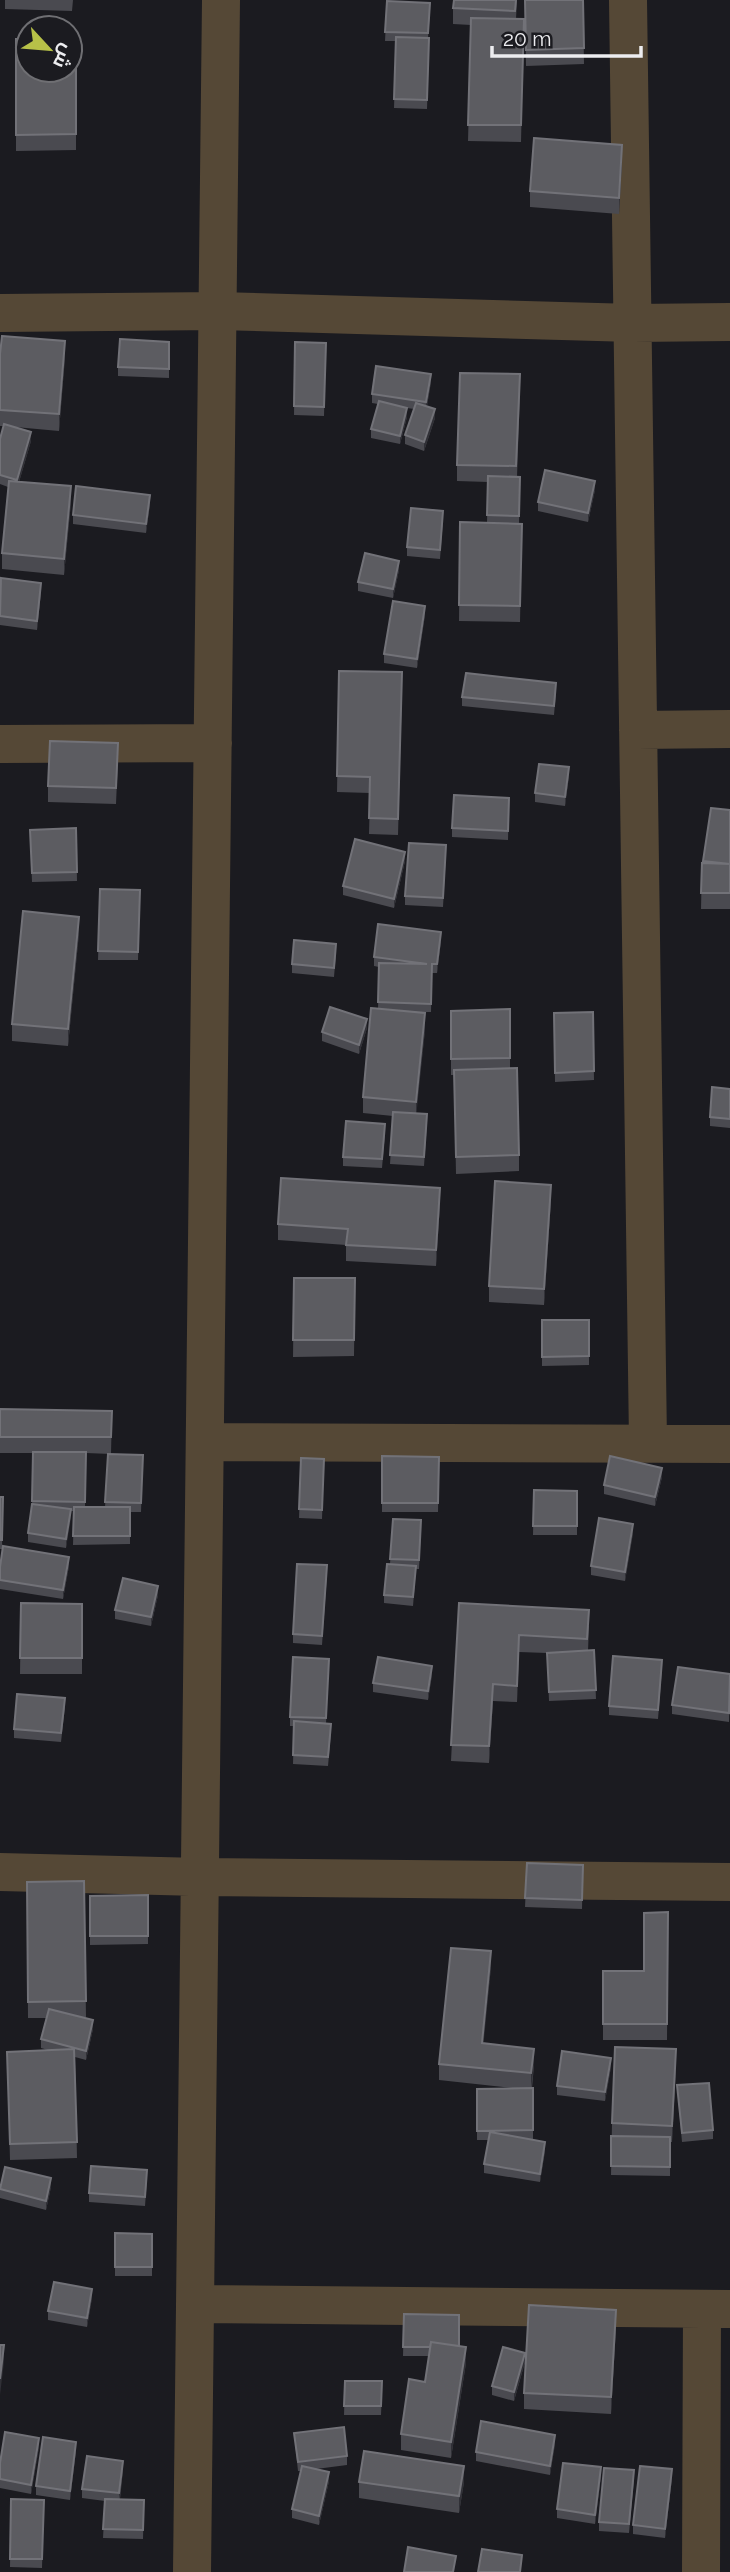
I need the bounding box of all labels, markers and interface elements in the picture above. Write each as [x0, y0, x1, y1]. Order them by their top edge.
north arrow [14, 14, 84, 84]
scale bar [492, 14, 641, 58]
text: 20 m [503, 26, 551, 51]
text: ش [48, 40, 80, 72]

